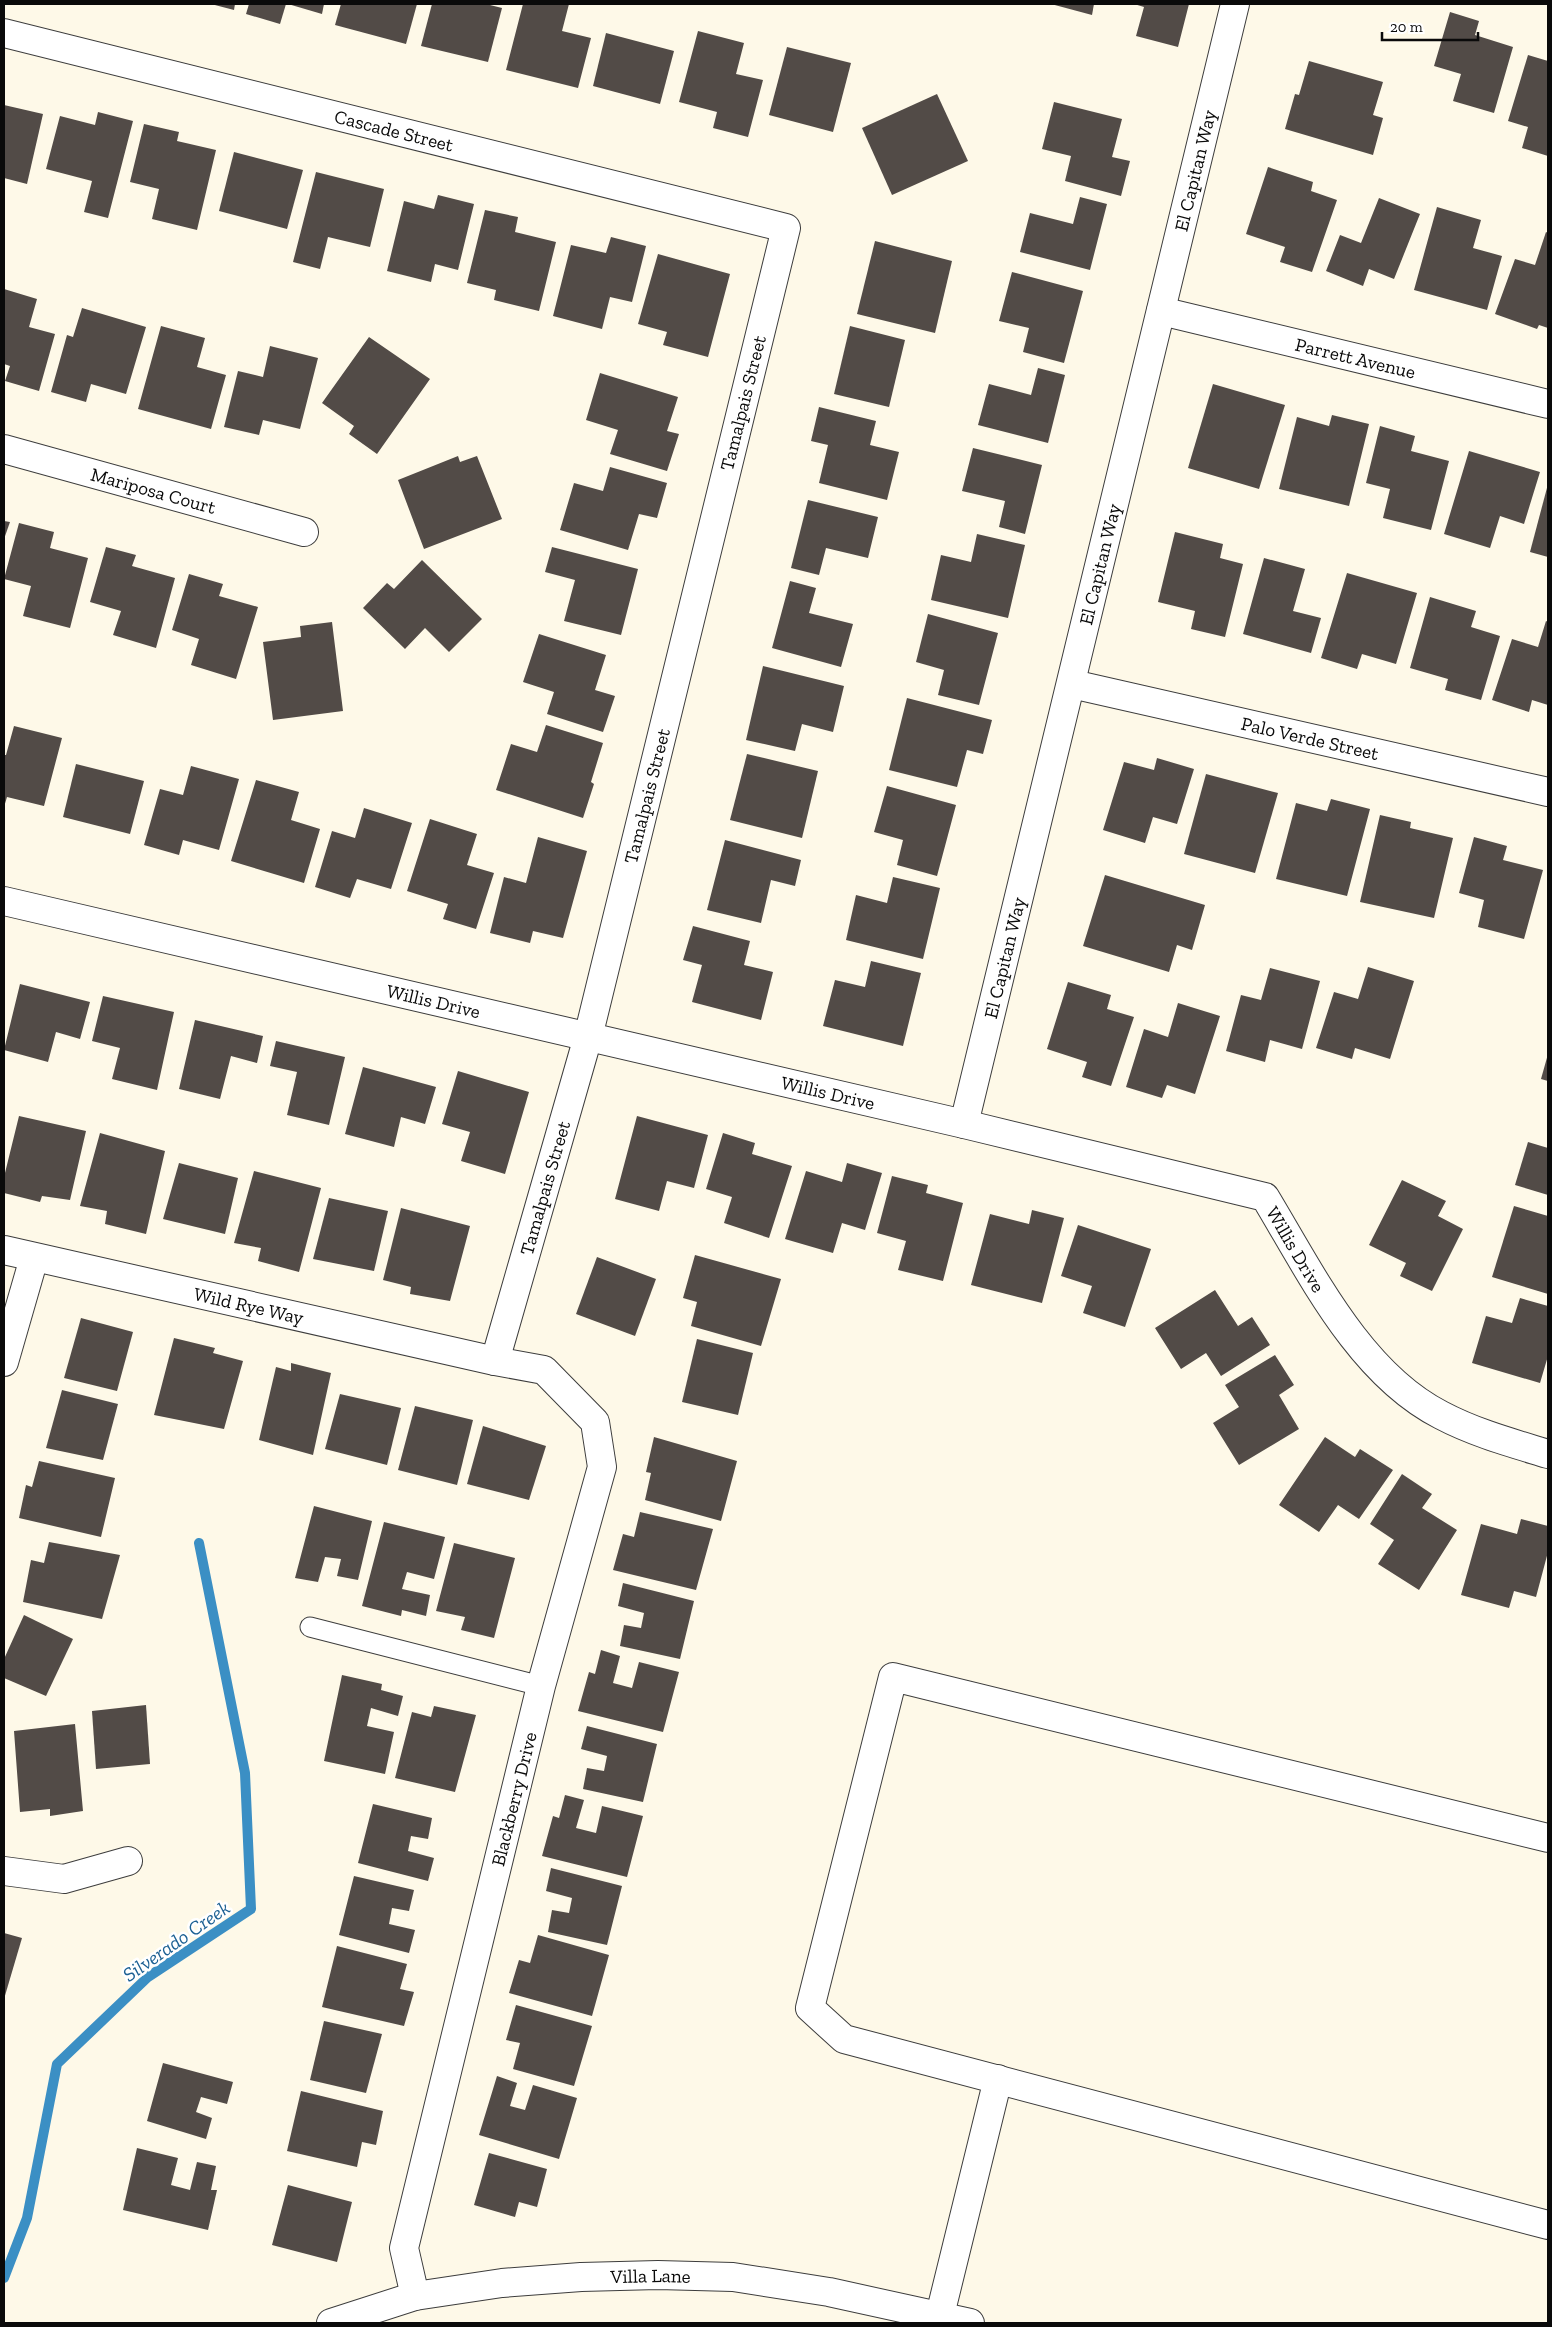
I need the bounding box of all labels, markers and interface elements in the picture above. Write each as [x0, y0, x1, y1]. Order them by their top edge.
scale bar [1382, 10, 1478, 42]
text: 20 m [1390, 18, 1423, 36]
street label: Cascade Street [332, 104, 456, 156]
street label: El Capitan Way [1169, 107, 1221, 234]
street label: Parrett Avenue [1293, 332, 1418, 383]
street label: Tamalpais Street [715, 333, 771, 473]
street label: Mariposa Court [88, 462, 219, 519]
street label: El Capitan Way [1074, 501, 1125, 627]
street label: Palo Verde Street [1239, 711, 1381, 765]
street label: Tamalpais Street [619, 726, 675, 866]
street label: El Capitan Way [978, 895, 1030, 1021]
street label: Willis Drive [384, 979, 483, 1023]
street label: Willis Drive [779, 1070, 877, 1114]
street label: Tamalpais Street [515, 1118, 575, 1258]
street label: Willis Drive [1262, 1202, 1330, 1296]
street label: Wild Rye Way [192, 1282, 306, 1329]
street label: Blackberry Drive [486, 1729, 542, 1869]
water label: Silverado Creek [118, 1895, 234, 1987]
street label: Villa Lane [609, 2263, 691, 2288]

